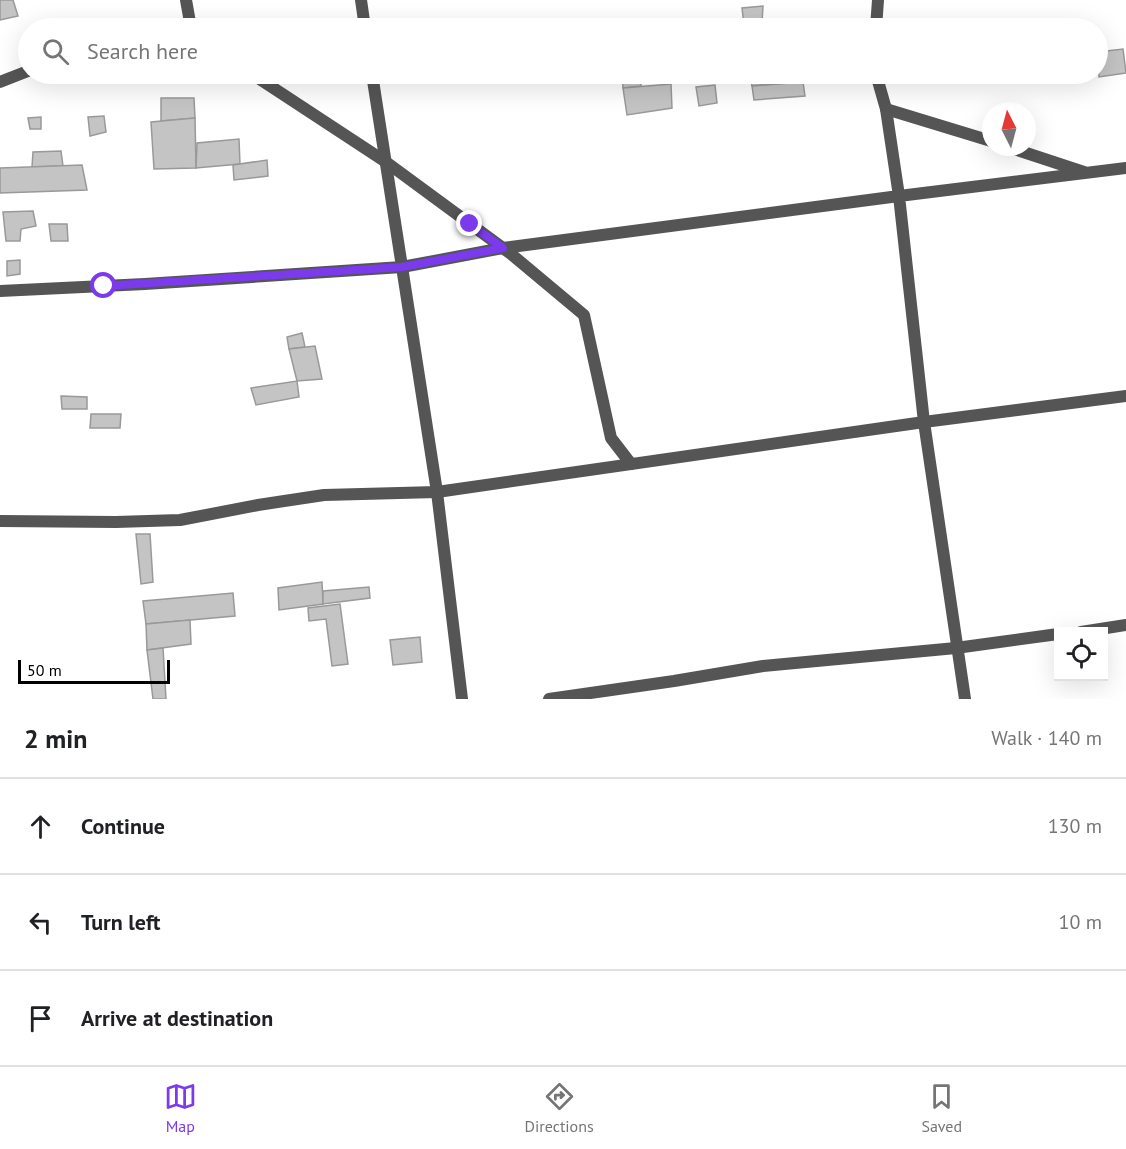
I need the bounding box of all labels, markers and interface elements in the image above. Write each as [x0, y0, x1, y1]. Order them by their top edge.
search box [18, 18, 1108, 84]
icon: search [39, 35, 72, 68]
text: Search here [87, 37, 198, 65]
north arrow [982, 102, 1036, 156]
route end [456, 210, 482, 236]
route start [90, 272, 116, 298]
map controls [1054, 627, 1108, 681]
button: locate [1054, 627, 1108, 681]
scale bar [18, 657, 170, 684]
text: 50 m [27, 660, 62, 680]
text: 2 min [24, 722, 87, 755]
text: Walk · 140 m [991, 725, 1102, 751]
icon: ahead [24, 810, 57, 843]
text: Continue [81, 812, 165, 840]
text: 130 m [1048, 813, 1102, 839]
icon: left [24, 906, 57, 939]
text: Turn left [81, 908, 161, 936]
text: 10 m [1059, 909, 1102, 935]
icon: arrive [24, 1002, 57, 1035]
text: Arrive at destination [81, 1004, 273, 1032]
tab: Map [164, 1080, 197, 1136]
tab: Directions [525, 1080, 594, 1136]
tab: Saved [921, 1080, 962, 1136]

